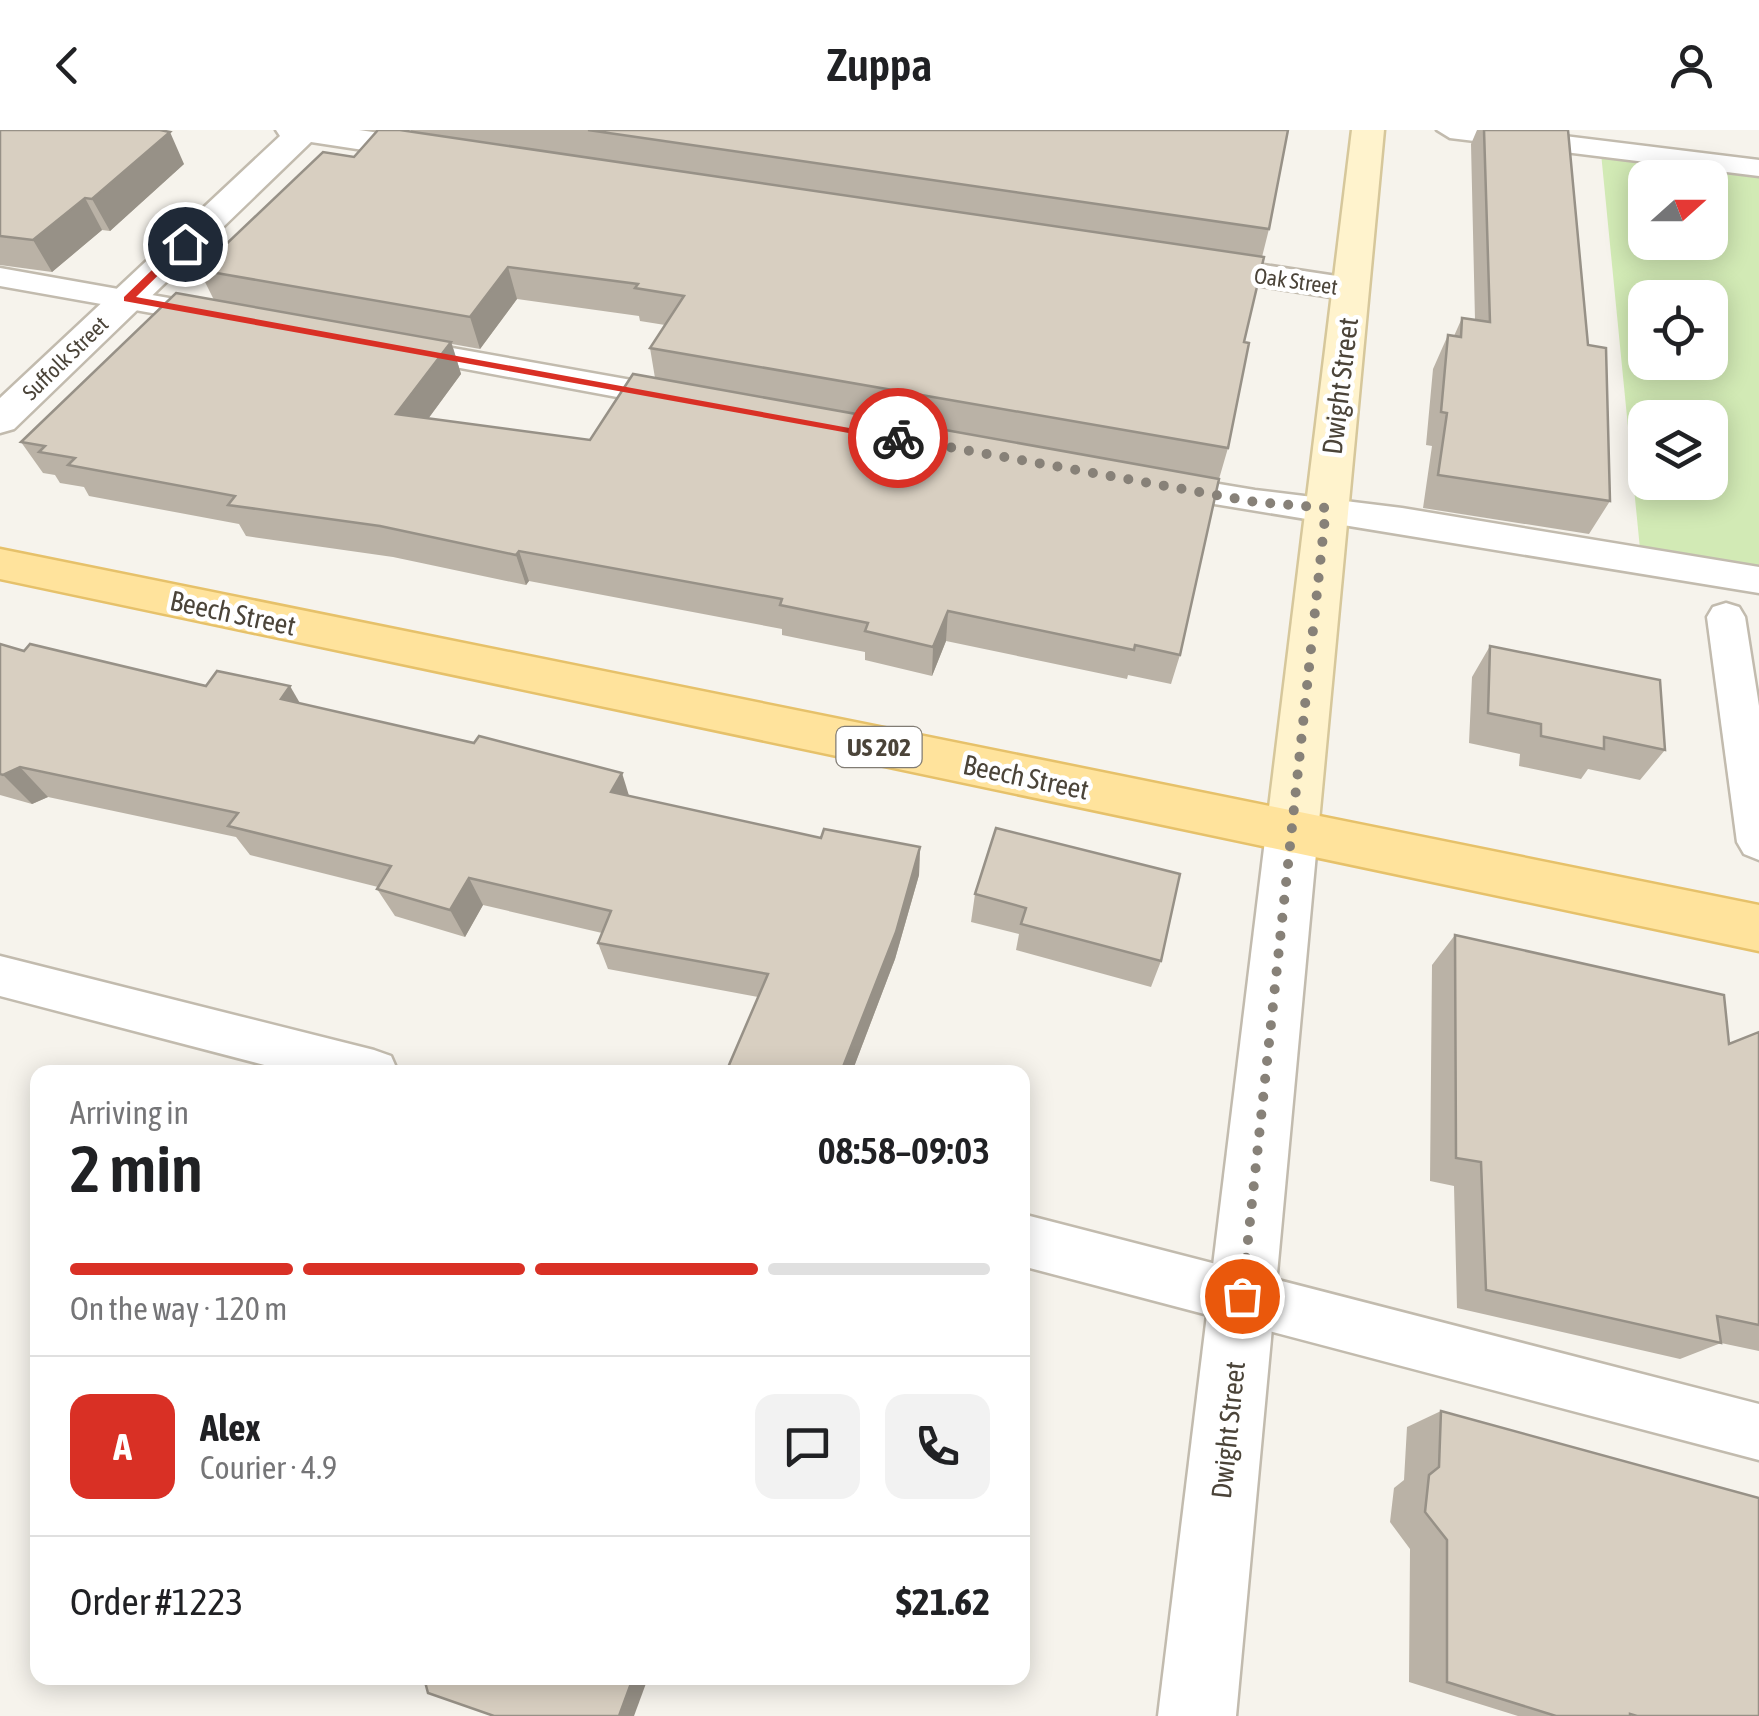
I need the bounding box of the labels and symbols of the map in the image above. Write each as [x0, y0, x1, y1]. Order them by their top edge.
north arrow [1628, 160, 1728, 260]
pin [143, 202, 228, 287]
street label: Oak Street [1253, 262, 1339, 300]
street label: Suffolk Street [17, 311, 113, 405]
street label: Dwight Street [1316, 316, 1364, 456]
courier [848, 388, 948, 488]
street label: Beech Street [167, 584, 299, 642]
road number: US 202 [836, 727, 922, 767]
street label: Beech Street [960, 748, 1092, 806]
pin [1200, 1254, 1285, 1339]
street label: Dwight Street [1205, 1360, 1251, 1500]

